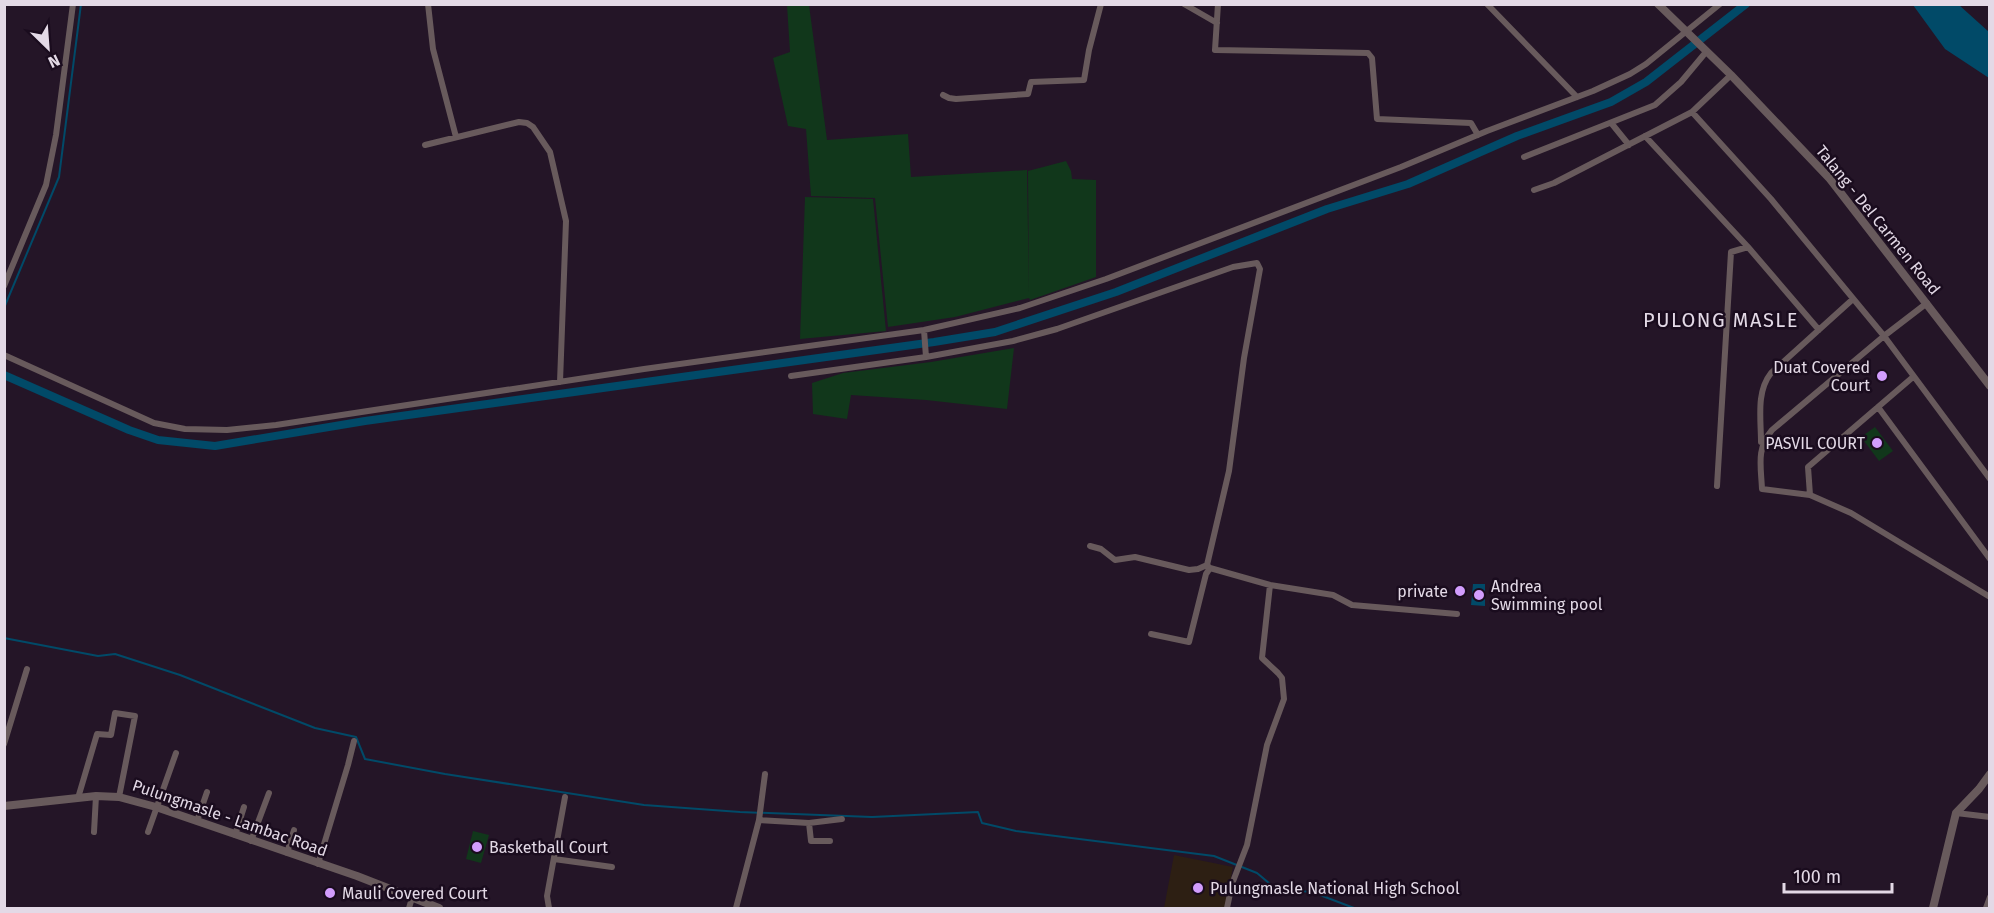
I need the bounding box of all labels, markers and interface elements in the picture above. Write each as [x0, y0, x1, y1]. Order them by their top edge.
north arrow [18, 18, 78, 78]
text: N [45, 50, 63, 72]
street label: Talang - Del Carmen Road [1812, 142, 1944, 298]
district label: PULONG MASLE [1643, 308, 1799, 332]
place label: Duat Covered Court [1773, 358, 1870, 395]
marker: Duat Covered Court [1875, 369, 1889, 383]
place label: PASVIL COURT [1765, 434, 1866, 453]
marker: PASVIL COURT [1870, 436, 1884, 450]
place label: Andrea Swimming pool [1491, 577, 1603, 614]
place label: private [1397, 582, 1448, 601]
marker: private [1453, 584, 1467, 598]
marker: Andrea Swimming pool [1472, 588, 1486, 602]
street label: Pulungmasle - Lambac Road [130, 776, 330, 860]
place label: Basketball Court [489, 838, 608, 857]
marker: Basketball Court [470, 840, 484, 854]
scale bar [1784, 856, 1892, 894]
text: 100 m [1793, 866, 1841, 888]
place label: Pulungmasle National High School [1210, 879, 1460, 898]
marker: Pulungmasle National High School [1191, 881, 1205, 895]
place label: Mauli Covered Court [342, 884, 488, 903]
marker: Mauli Covered Court [323, 886, 337, 900]

